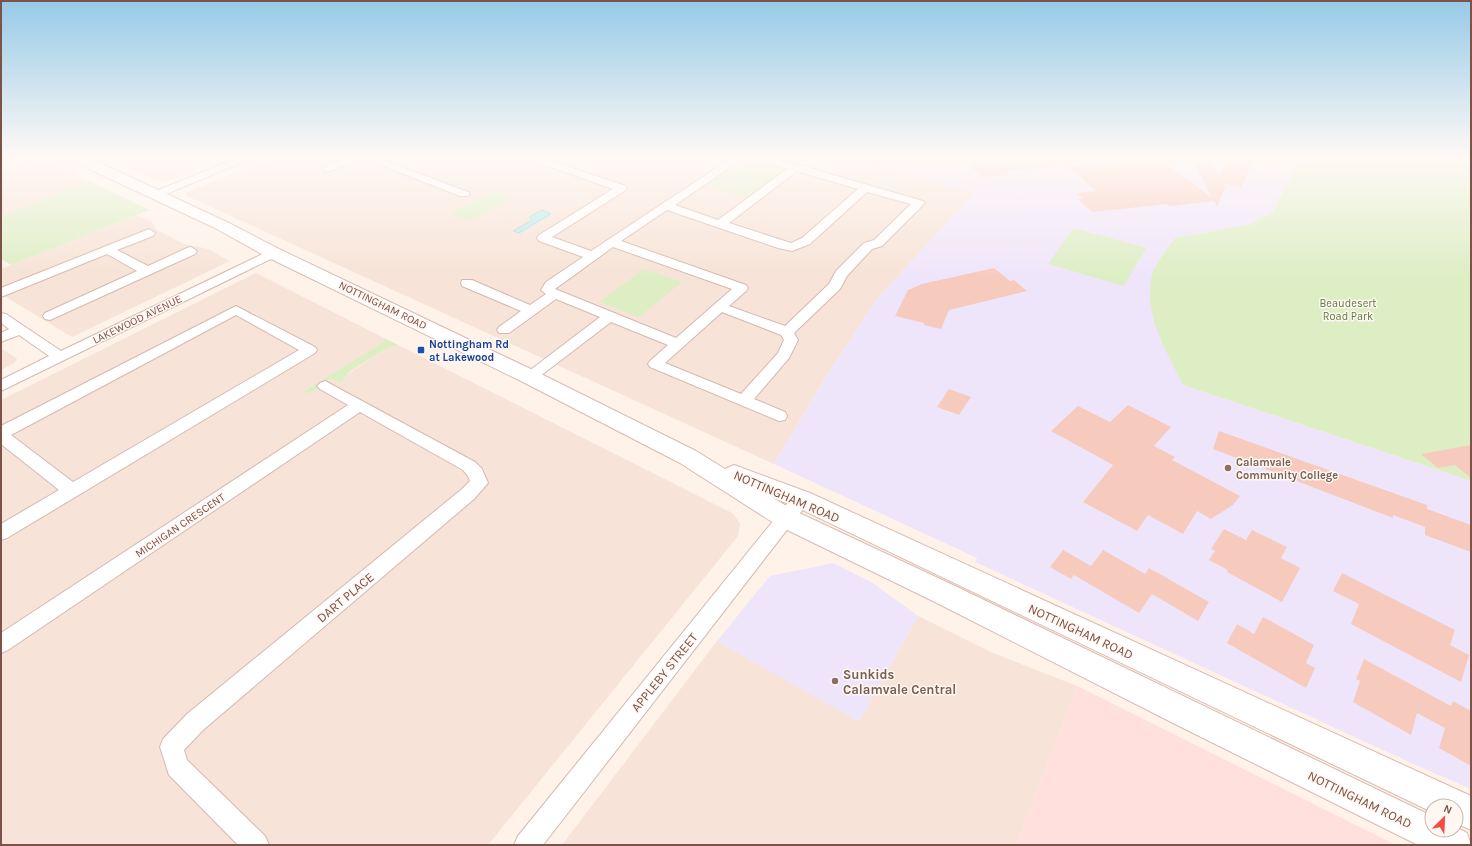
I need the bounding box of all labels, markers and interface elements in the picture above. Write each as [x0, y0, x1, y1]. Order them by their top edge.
street label: NOTTINGHAM ROAD [337, 278, 429, 332]
street label: LAKEWOOD AVENUE [91, 292, 184, 347]
park label: Beaudesert Road Park [1320, 297, 1376, 323]
place label: Nottingham Rd at Lakewood [429, 338, 509, 364]
marker: Nottingham Rd at Lakewood [416, 345, 426, 355]
place label: Calamvale Community College [1236, 456, 1338, 482]
marker: Calamvale Community College [1223, 463, 1233, 473]
street label: NOTTINGHAM ROAD [731, 467, 842, 526]
street label: MICHIGAN CRESCENT [133, 490, 228, 560]
street label: DART PLACE [314, 569, 377, 626]
street label: NOTTINGHAM ROAD [1026, 601, 1136, 662]
street label: APPLEBY STREET [628, 630, 701, 715]
place label: Sunkids Calamvale Central [843, 667, 956, 697]
marker: Sunkids Calamvale Central [830, 676, 840, 686]
street label: NOTTINGHAM ROAD [1305, 768, 1414, 831]
north arrow [1424, 798, 1464, 838]
text: N [1442, 802, 1454, 817]

